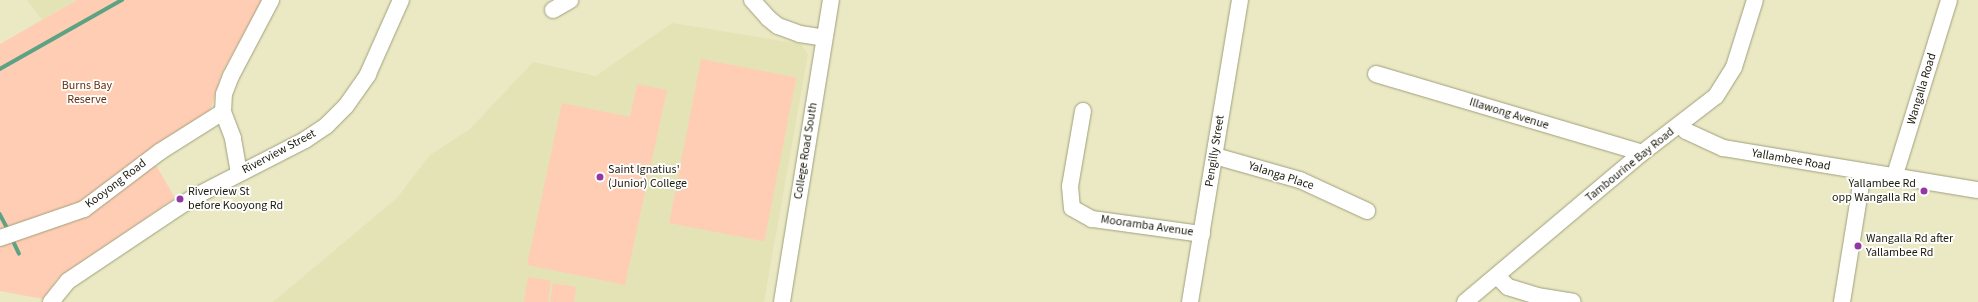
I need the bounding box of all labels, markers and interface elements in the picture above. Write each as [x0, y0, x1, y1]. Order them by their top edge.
street label: Wangalla Road [1904, 51, 1940, 127]
park label: Burns Bay Reserve [62, 79, 112, 107]
street label: Illawong Avenue [1467, 95, 1551, 133]
street label: College Road South [791, 102, 821, 200]
street label: Pengilly Street [1202, 114, 1228, 188]
street label: Tambourine Bay Road [1583, 125, 1677, 205]
street label: Riverview Street [240, 127, 318, 177]
street label: Yallambee Road [1750, 146, 1832, 174]
street label: Kooyong Road [83, 156, 149, 212]
street label: Yalanga Place [1246, 159, 1316, 193]
place label: Saint Ignatius' (Junior) College [608, 163, 687, 191]
marker: Saint Ignatius' (Junior) College [595, 172, 605, 182]
place label: Yallambee Rd opp Wangalla Rd [1832, 177, 1916, 205]
place label: Riverview St before Kooyong Rd [188, 185, 283, 213]
marker: Yallambee Rd opp Wangalla Rd [1919, 186, 1929, 196]
marker: Riverview St before Kooyong Rd [175, 194, 185, 204]
street label: Mooramba Avenue [1100, 212, 1194, 240]
place label: Wangalla Rd after Yallambee Rd [1866, 232, 1953, 260]
marker: Wangalla Rd after Yallambee Rd [1853, 241, 1863, 251]

